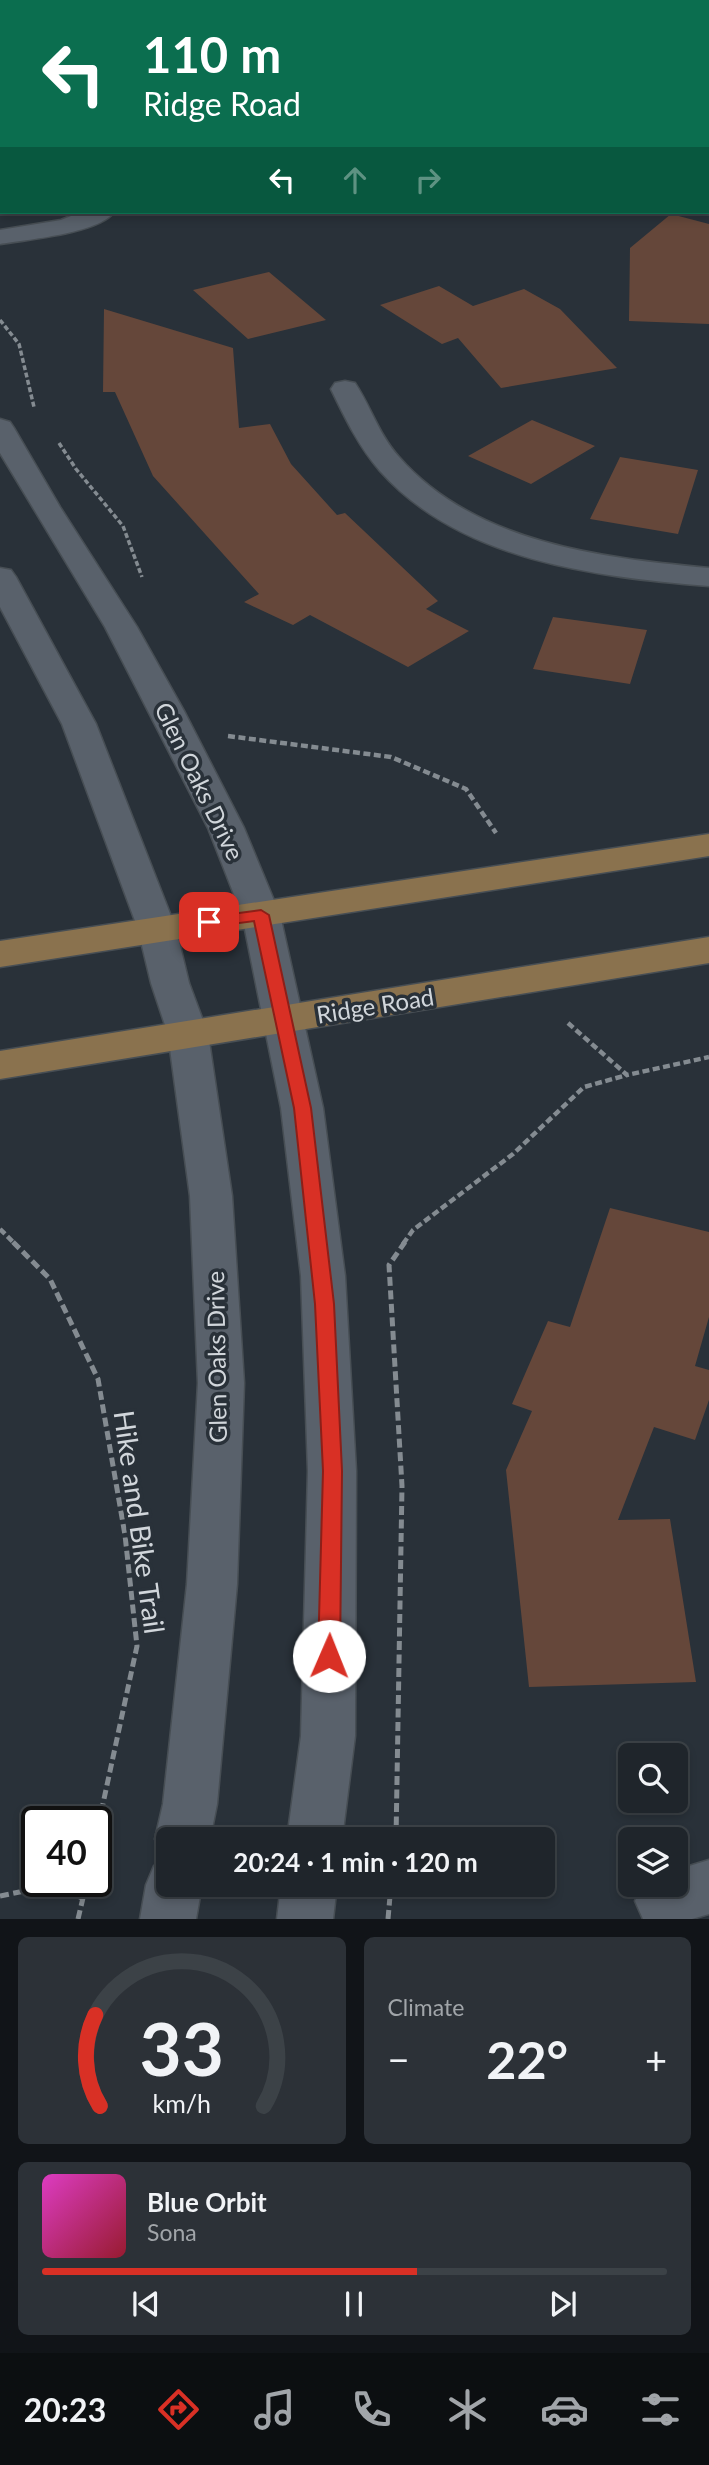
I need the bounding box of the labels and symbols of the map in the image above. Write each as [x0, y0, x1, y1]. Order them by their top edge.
street label: Glen Oaks Drive [149, 697, 251, 865]
pin [179, 892, 239, 952]
street label: Ridge Road [314, 981, 436, 1029]
street label: Glen Oaks Drive [200, 1271, 232, 1443]
street label: Hike and Bike Trail [107, 1408, 173, 1636]
position arrow [292, 1619, 366, 1693]
speed limit sign: 40 [21, 1806, 112, 1897]

